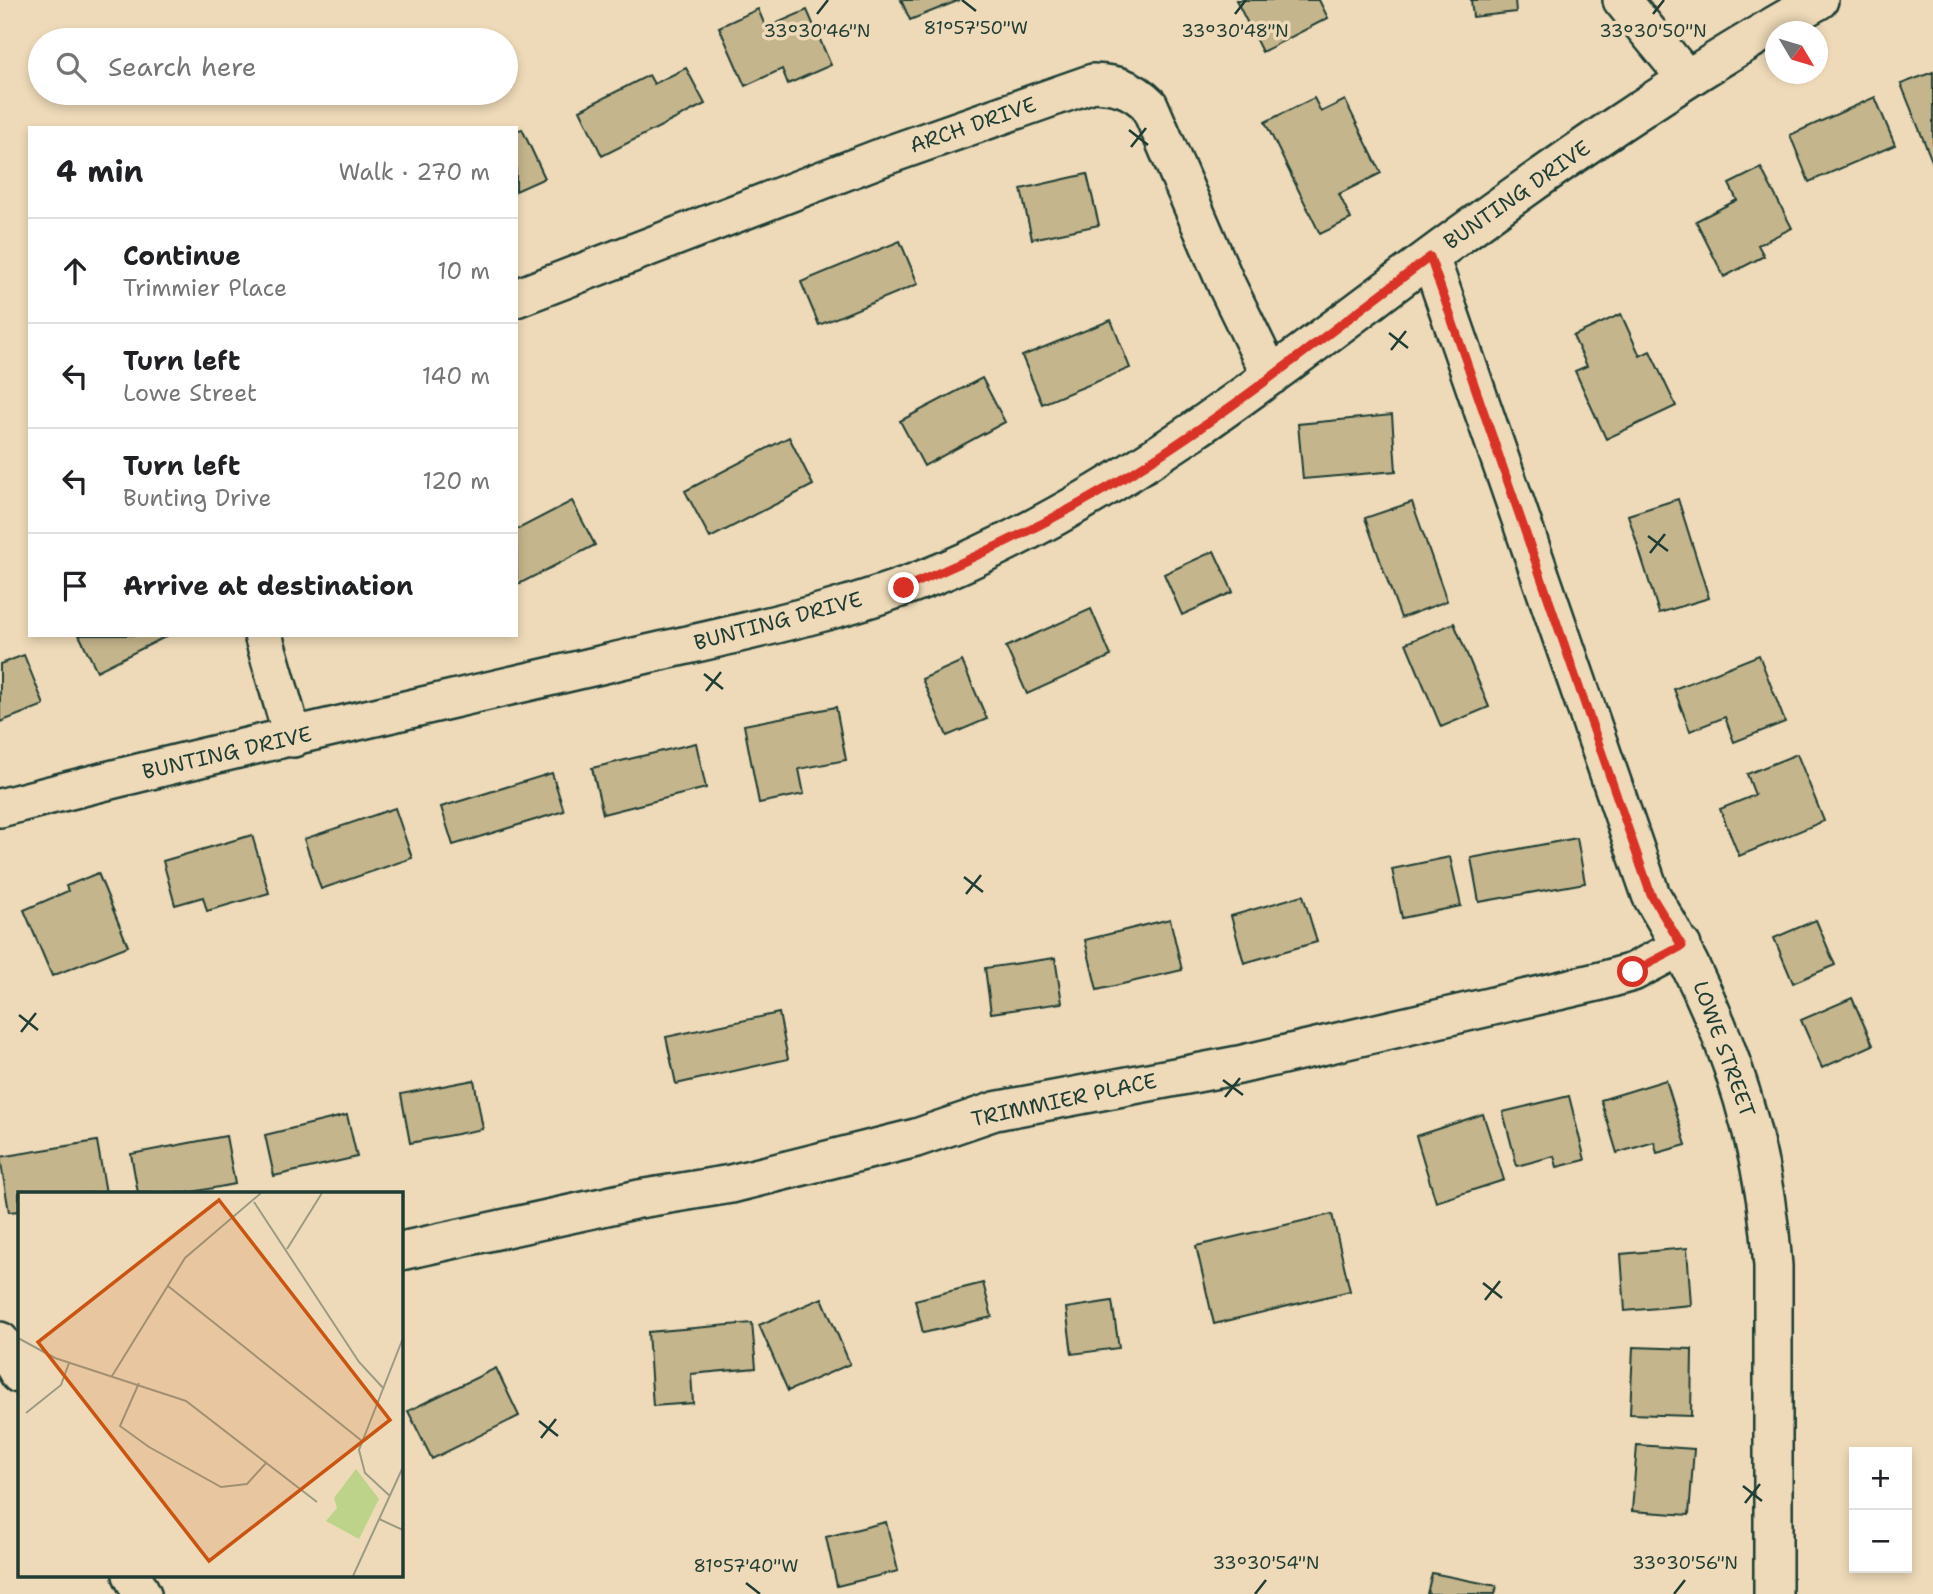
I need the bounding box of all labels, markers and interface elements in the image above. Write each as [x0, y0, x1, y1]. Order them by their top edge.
text: 81°57'50"W [924, 16, 1028, 40]
text: 33°30'46"N [764, 19, 870, 43]
text: 33°30'48"N [1181, 19, 1289, 43]
text: 33°30'50"N [1599, 19, 1707, 43]
north arrow [1765, 21, 1828, 84]
search box [28, 28, 518, 105]
icon: search [52, 48, 90, 86]
text: Search here [108, 49, 257, 84]
street label: ARCH DRIVE [906, 90, 1040, 160]
street label: BUNTING DRIVE [1438, 134, 1596, 256]
text: 4 min [56, 151, 143, 192]
text: Walk · 270 m [338, 157, 490, 187]
text: Continue [123, 238, 241, 273]
icon: ahead [56, 252, 94, 290]
text: 10 m [437, 256, 490, 286]
text: Trimmier Place [123, 273, 287, 303]
text: Turn left [123, 343, 240, 378]
icon: left [56, 357, 94, 395]
text: 140 m [422, 361, 490, 391]
text: Lowe Street [123, 378, 257, 408]
text: Turn left [123, 448, 240, 483]
icon: left [56, 462, 94, 500]
text: 120 m [422, 466, 490, 496]
text: Bunting Drive [123, 483, 271, 513]
icon: arrive [56, 567, 94, 605]
text: Arrive at destination [123, 568, 413, 603]
route end [888, 572, 919, 603]
street label: BUNTING DRIVE [691, 585, 865, 657]
street label: BUNTING DRIVE [140, 720, 314, 786]
route start [1617, 956, 1648, 987]
street label: LOWE STREET [1686, 977, 1762, 1121]
street label: TRIMMIER PLACE [969, 1067, 1159, 1133]
inset map [18, 1192, 402, 1576]
map controls [1849, 1447, 1912, 1573]
button: + [1849, 1447, 1912, 1510]
button: − [1849, 1510, 1912, 1573]
text: 33°30'54"N [1213, 1551, 1319, 1575]
text: 33°30'56"N [1632, 1551, 1738, 1575]
text: 81°57'40"W [693, 1554, 799, 1578]

